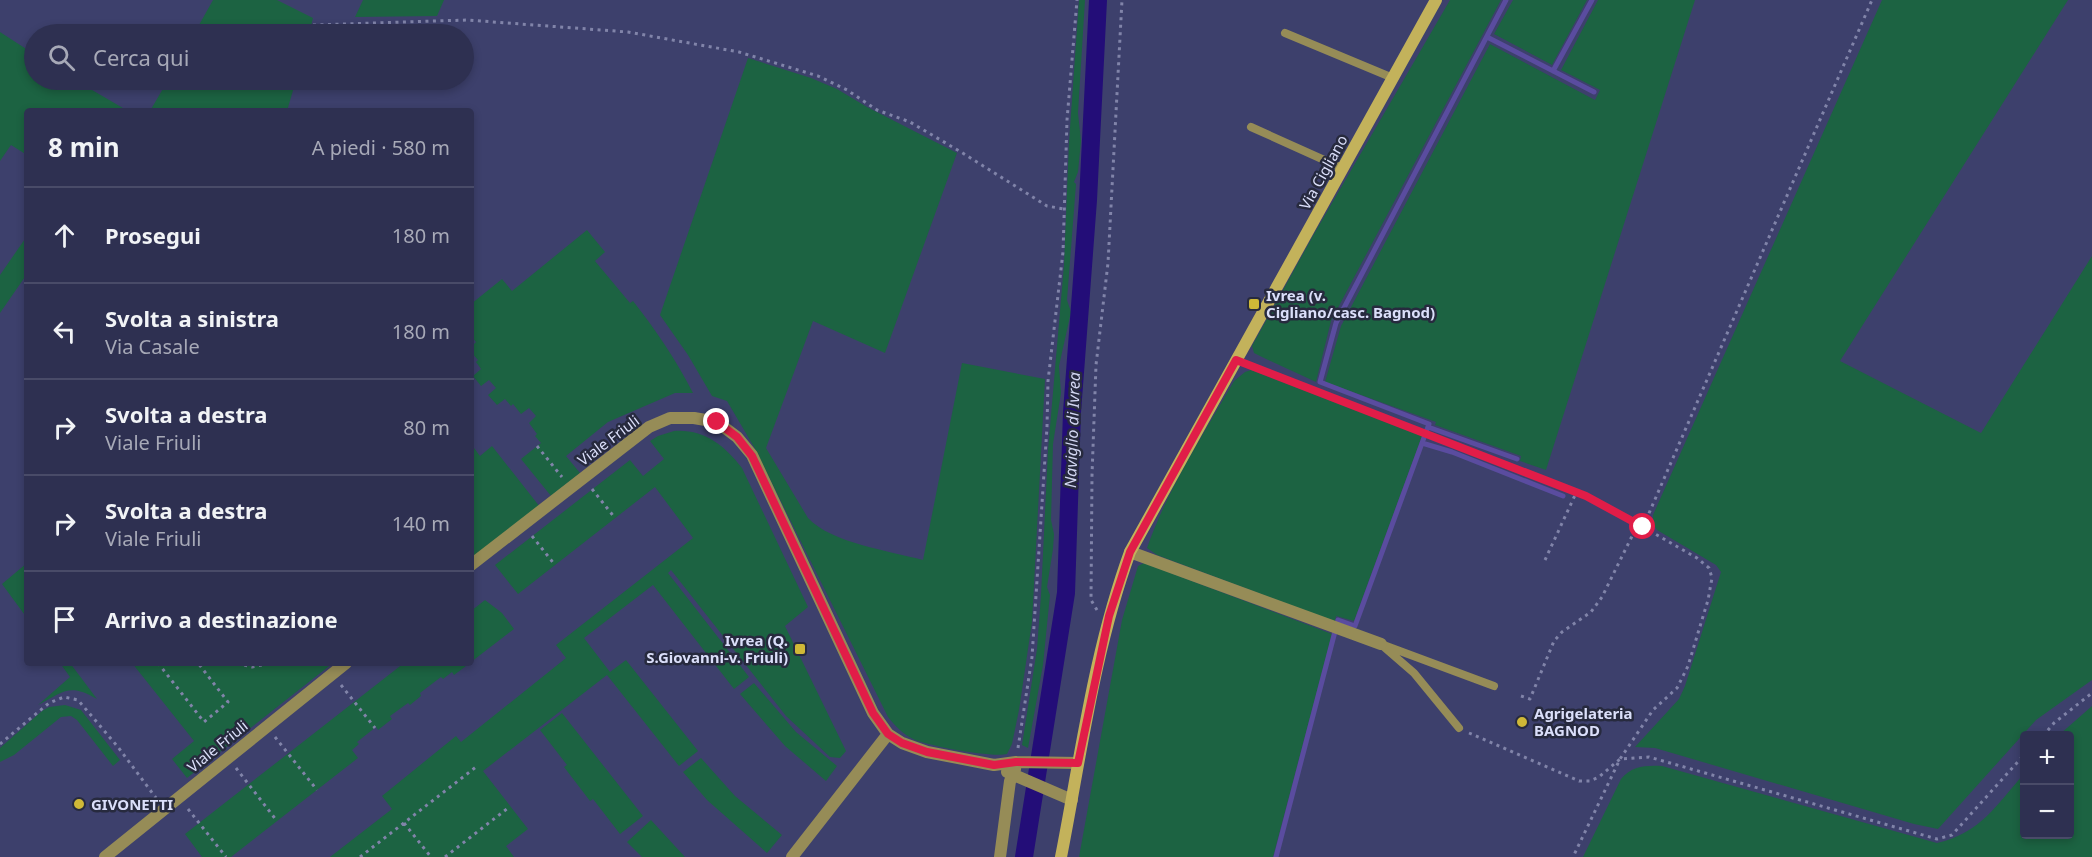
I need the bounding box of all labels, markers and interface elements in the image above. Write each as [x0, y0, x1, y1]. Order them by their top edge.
search box [24, 24, 474, 90]
icon: search [45, 41, 78, 74]
text: Cerca qui [93, 42, 189, 72]
text: 8 min [48, 129, 120, 165]
street label: Via Cigliano [1294, 131, 1352, 213]
text: A piedi · 580 m [312, 134, 450, 161]
icon: ahead [48, 219, 81, 252]
text: Prosegui [105, 220, 201, 250]
text: 180 m [392, 222, 450, 249]
place label: Ivrea (v. Cigliano/casc. Bagnod) [1266, 285, 1435, 322]
marker: Ivrea (v. Cigliano/casc. Bagnod) [1247, 297, 1261, 311]
text: Svolta a sinistra [105, 303, 279, 333]
icon: left [48, 315, 81, 348]
text: 180 m [392, 318, 450, 345]
text: Via Casale [105, 333, 200, 360]
water label: Naviglio di Ivrea [1059, 372, 1085, 488]
text: Svolta a destra [105, 399, 268, 429]
route end [703, 408, 729, 434]
street label: Viale Friuli [573, 410, 643, 470]
icon: right [48, 411, 81, 444]
text: 80 m [403, 414, 450, 441]
text: Viale Friuli [105, 429, 202, 456]
text: Svolta a destra [105, 495, 268, 525]
icon: right [48, 507, 81, 540]
text: 140 m [392, 510, 450, 537]
route start [1629, 513, 1655, 539]
text: Viale Friuli [105, 525, 202, 552]
icon: arrive [48, 603, 81, 636]
text: Arrivo a destinazione [105, 604, 338, 634]
place label: Ivrea (Q. S.Giovanni-v. Friuli) [646, 630, 788, 667]
marker: Ivrea (Q. S.Giovanni-v. Friuli) [793, 642, 807, 656]
place label: Agrigelateria BAGNOD [1534, 703, 1633, 740]
street label: Viale Friuli [183, 715, 251, 777]
marker: Agrigelateria BAGNOD [1515, 715, 1529, 729]
map controls [2020, 731, 2074, 839]
button: + [2020, 731, 2074, 785]
button: − [2020, 785, 2074, 839]
place label: GIVONETTI [91, 794, 173, 814]
marker: GIVONETTI [72, 797, 86, 811]

